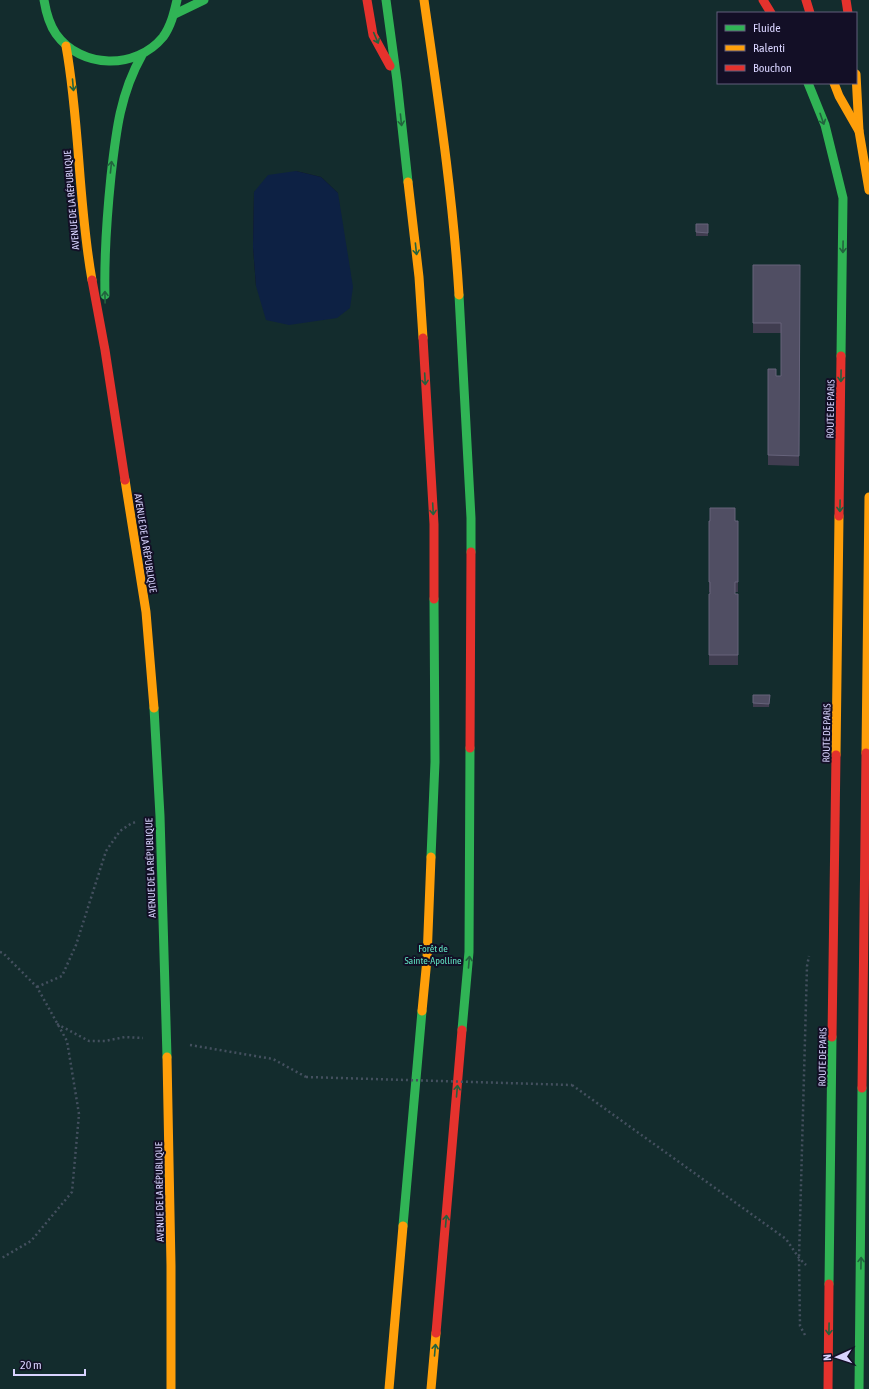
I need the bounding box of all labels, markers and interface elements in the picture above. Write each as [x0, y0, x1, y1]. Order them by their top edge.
legend [717, 12, 857, 84]
text: Fluide [753, 21, 781, 35]
one-way arrow [372, 31, 380, 43]
text: Ralenti [753, 41, 785, 55]
text: Bouchon [753, 61, 792, 75]
one-way arrow [69, 78, 76, 91]
one-way arrow [398, 113, 405, 126]
one-way arrow [819, 113, 827, 125]
street label: AVENUE DE LA RÉPUBLIQUE [62, 149, 81, 250]
one-way arrow [108, 161, 115, 174]
one-way arrow [839, 240, 847, 253]
one-way arrow [412, 242, 419, 255]
one-way arrow [101, 291, 109, 304]
one-way arrow [837, 369, 845, 382]
one-way arrow [421, 372, 428, 385]
street label: ROUTE DE PARIS [824, 379, 837, 439]
street label: AVENUE DE LA RÉPUBLIQUE [132, 493, 159, 594]
one-way arrow [836, 499, 843, 512]
one-way arrow [429, 502, 436, 515]
street label: ROUTE DE PARIS [820, 703, 833, 763]
street label: AVENUE DE LA RÉPUBLIQUE [143, 817, 158, 918]
park label: Forêt de Sainte-Apolline [404, 943, 462, 966]
one-way arrow [465, 956, 472, 969]
street label: ROUTE DE PARIS [816, 1027, 829, 1087]
one-way arrow [454, 1085, 461, 1098]
street label: AVENUE DE LA RÉPUBLIQUE [153, 1141, 166, 1242]
one-way arrow [443, 1215, 450, 1228]
one-way arrow [857, 1257, 865, 1270]
one-way arrow [825, 1322, 833, 1335]
north arrow [817, 1337, 857, 1377]
one-way arrow [431, 1344, 438, 1357]
scale bar [14, 1351, 85, 1377]
text: N [821, 1354, 833, 1361]
text: 20 m [20, 1358, 42, 1372]

